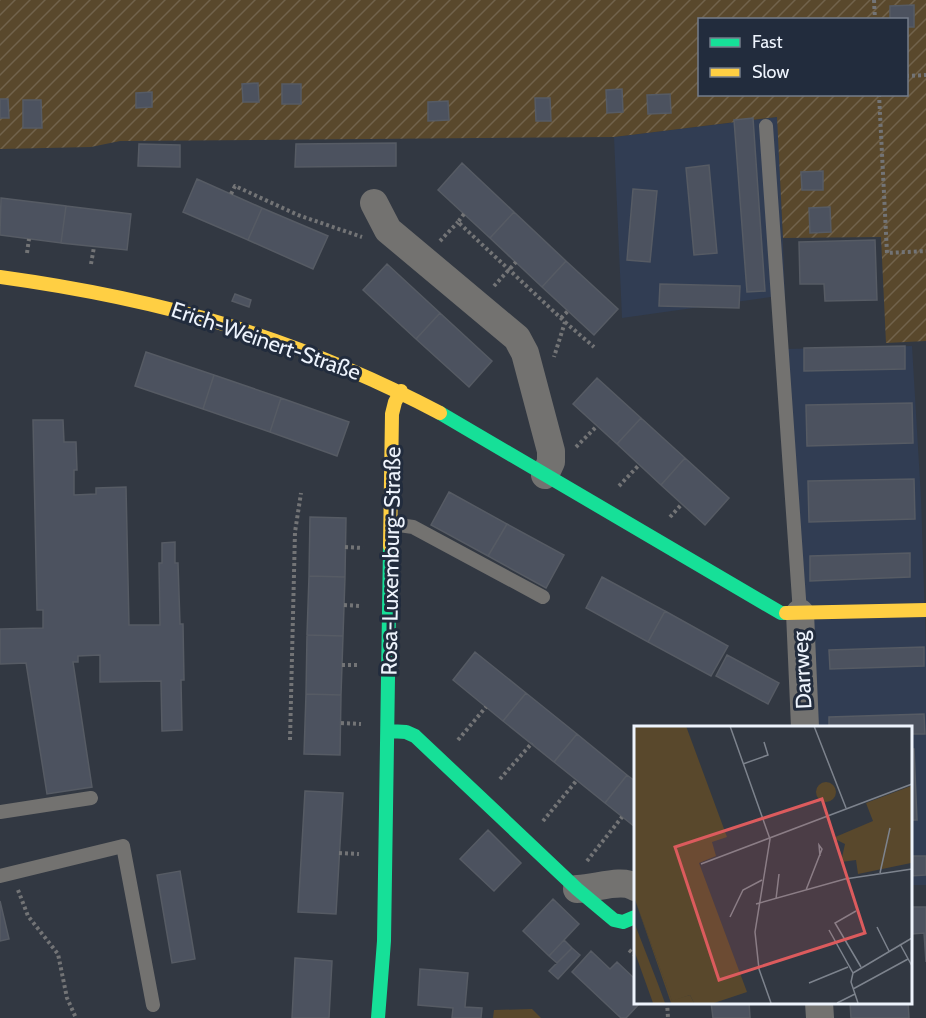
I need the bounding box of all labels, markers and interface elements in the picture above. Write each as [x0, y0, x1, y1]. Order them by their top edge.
legend [698, 18, 908, 96]
text: Fast [752, 31, 783, 53]
text: Slow [752, 61, 789, 83]
street label: Erich-Weinert-Straße [168, 296, 364, 386]
street label: Rosa-Luxemburg-Straße [376, 446, 406, 676]
street label: Darrweg [786, 629, 818, 710]
inset map [634, 726, 911, 1003]

